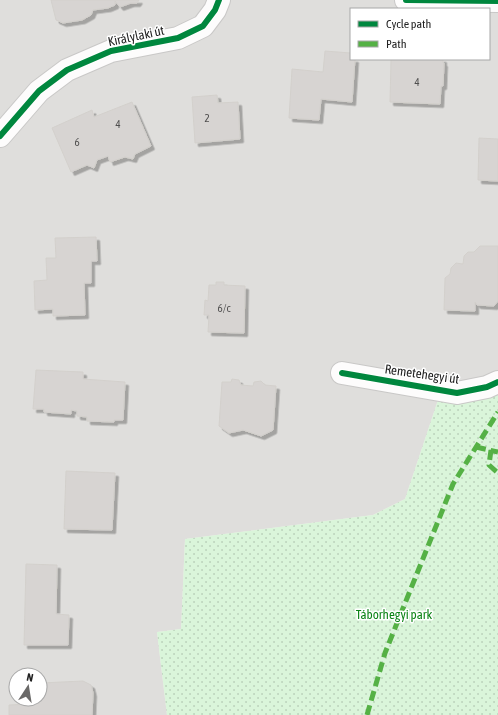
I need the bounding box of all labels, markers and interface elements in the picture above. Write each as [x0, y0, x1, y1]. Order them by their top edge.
legend [350, 8, 490, 60]
text: Cycle path [386, 17, 431, 31]
street label: Királylaki út [106, 23, 166, 49]
text: Path [386, 37, 407, 51]
house number: 4 [414, 76, 420, 88]
house number: 2 [204, 112, 210, 124]
house number: 4 [115, 118, 121, 130]
house number: 6 [74, 136, 80, 148]
house number: 6/c [218, 302, 231, 314]
street label: Remetehegyi út [384, 361, 460, 387]
park label: Táborhegyi park [356, 607, 433, 622]
north arrow [8, 667, 48, 707]
text: N [26, 671, 35, 684]

